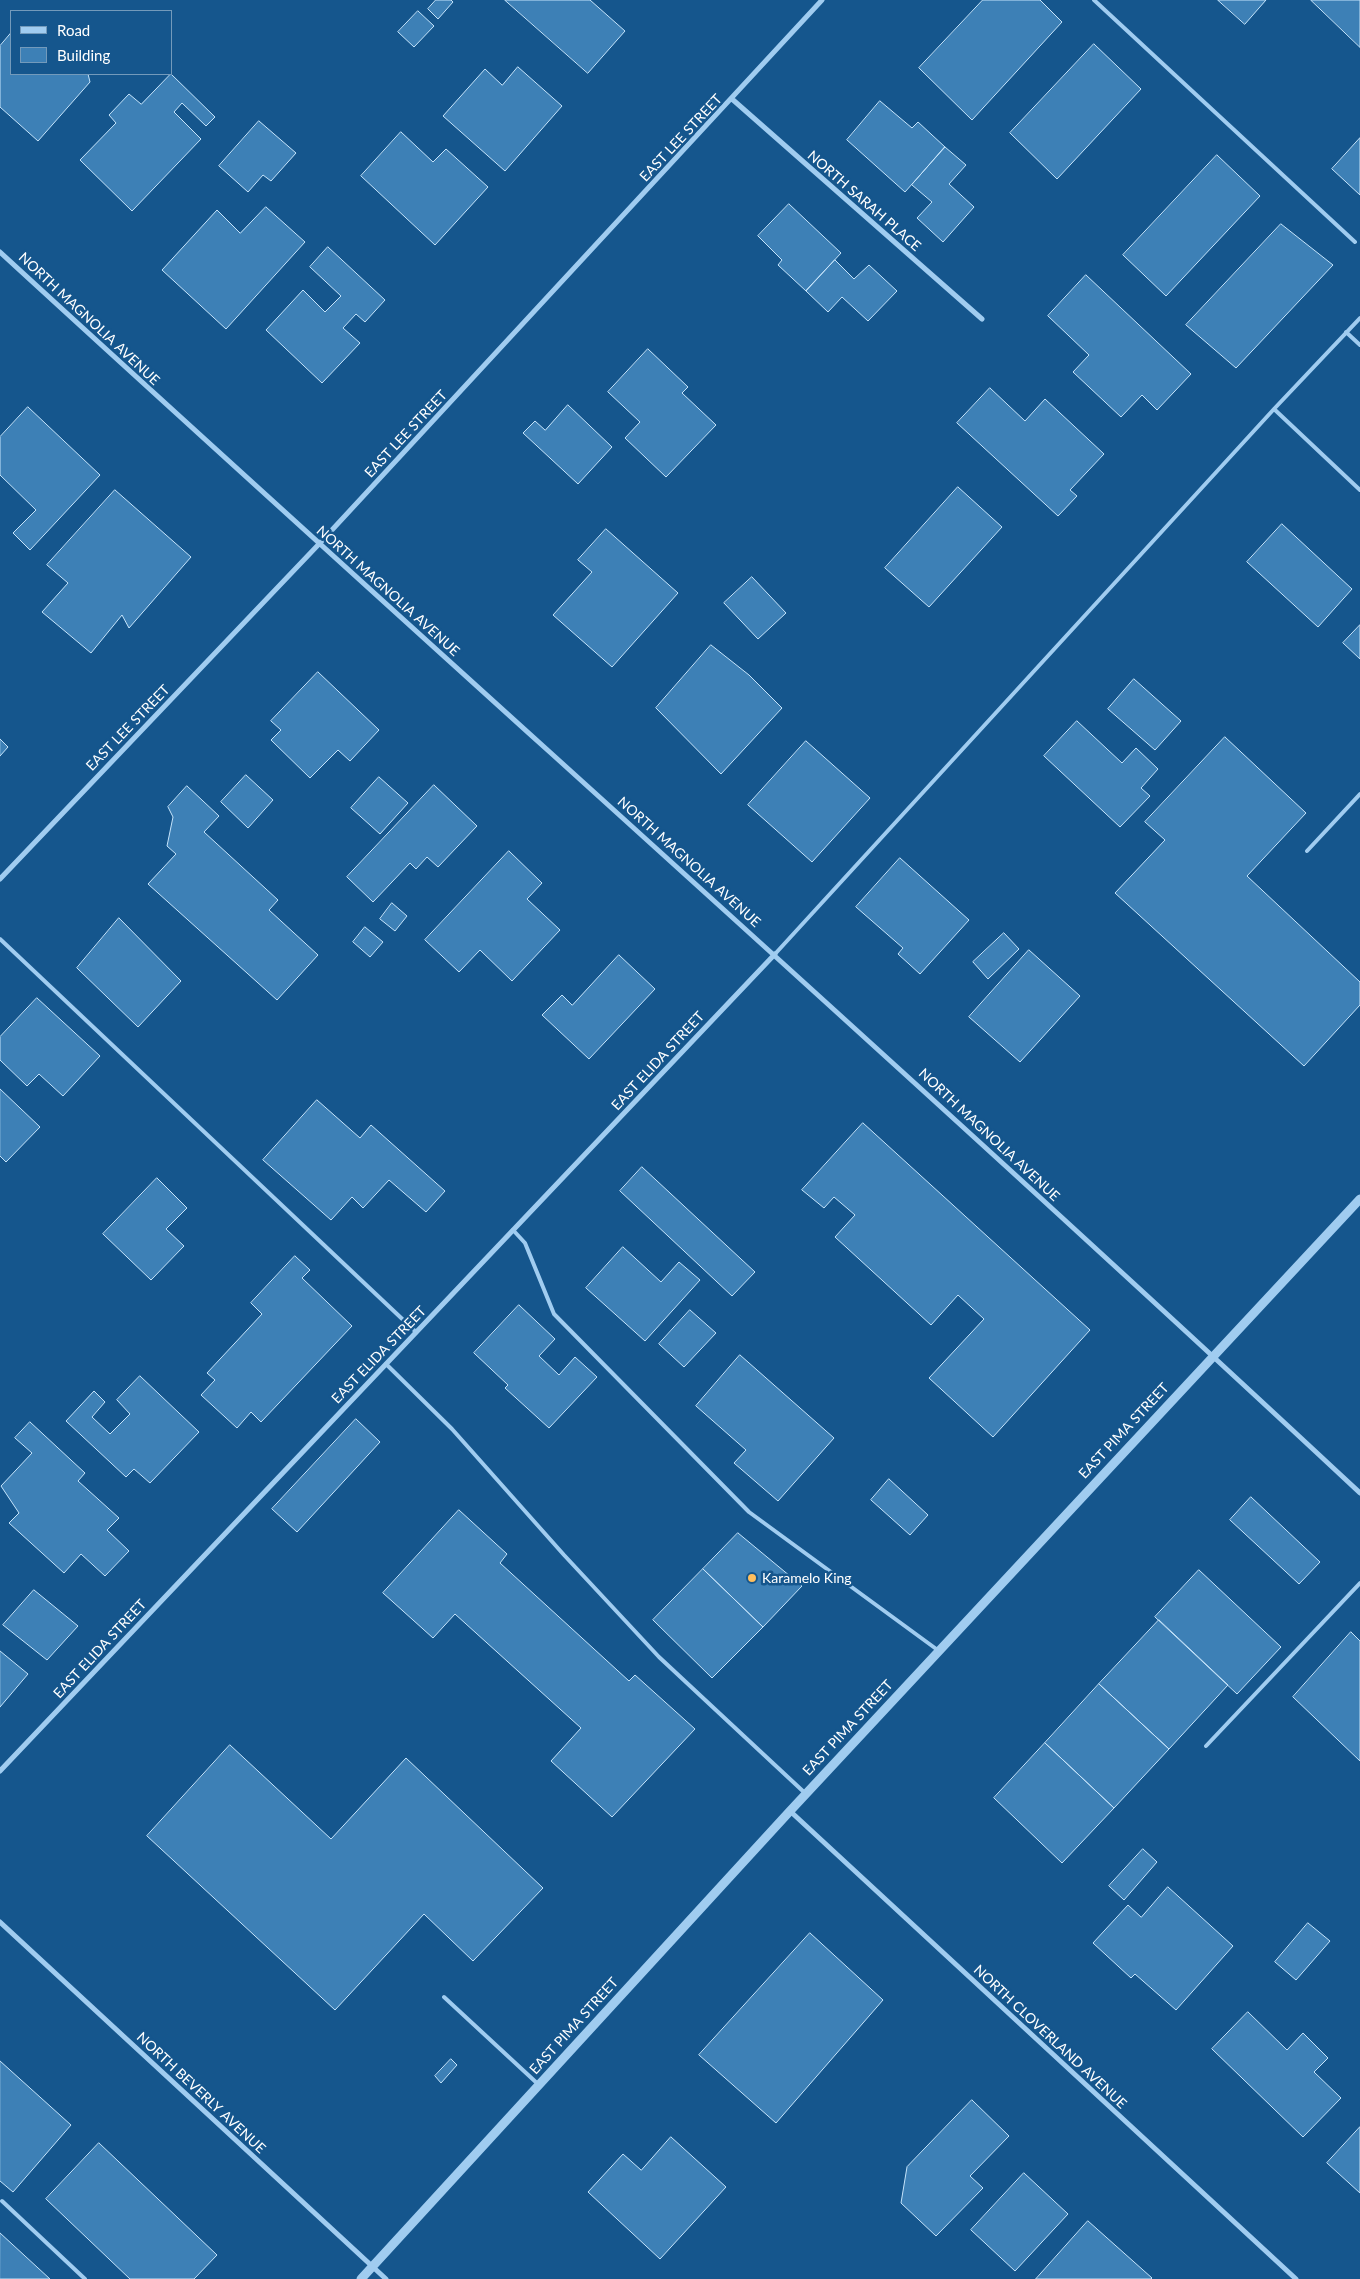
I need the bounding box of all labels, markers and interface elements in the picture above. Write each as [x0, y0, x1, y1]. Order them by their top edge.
legend [10, 10, 172, 75]
text: Road [57, 21, 90, 39]
text: Building [57, 46, 110, 64]
street label: EAST LEE STREET [636, 91, 726, 185]
street label: NORTH SARAH PLACE [804, 147, 924, 255]
street label: NORTH MAGNOLIA AVENUE [15, 249, 163, 389]
street label: EAST LEE STREET [361, 387, 451, 481]
street label: NORTH MAGNOLIA AVENUE [313, 522, 463, 660]
street label: EAST LEE STREET [83, 682, 173, 774]
street label: NORTH MAGNOLIA AVENUE [614, 793, 764, 931]
street label: EAST ELIDA STREET [608, 1008, 708, 1114]
street label: NORTH MAGNOLIA AVENUE [915, 1065, 1063, 1205]
street label: EAST ELIDA STREET [328, 1303, 430, 1407]
street label: EAST PIMA STREET [1075, 1380, 1173, 1482]
place label: Karamelo King [762, 1570, 852, 1586]
marker: Karamelo King [746, 1572, 758, 1584]
street label: EAST ELIDA STREET [50, 1596, 150, 1702]
street label: EAST PIMA STREET [799, 1677, 897, 1779]
street label: NORTH CLOVERLAND AVENUE [970, 1962, 1130, 2112]
street label: EAST PIMA STREET [526, 1974, 622, 2078]
street label: NORTH BEVERLY AVENUE [133, 2029, 269, 2157]

